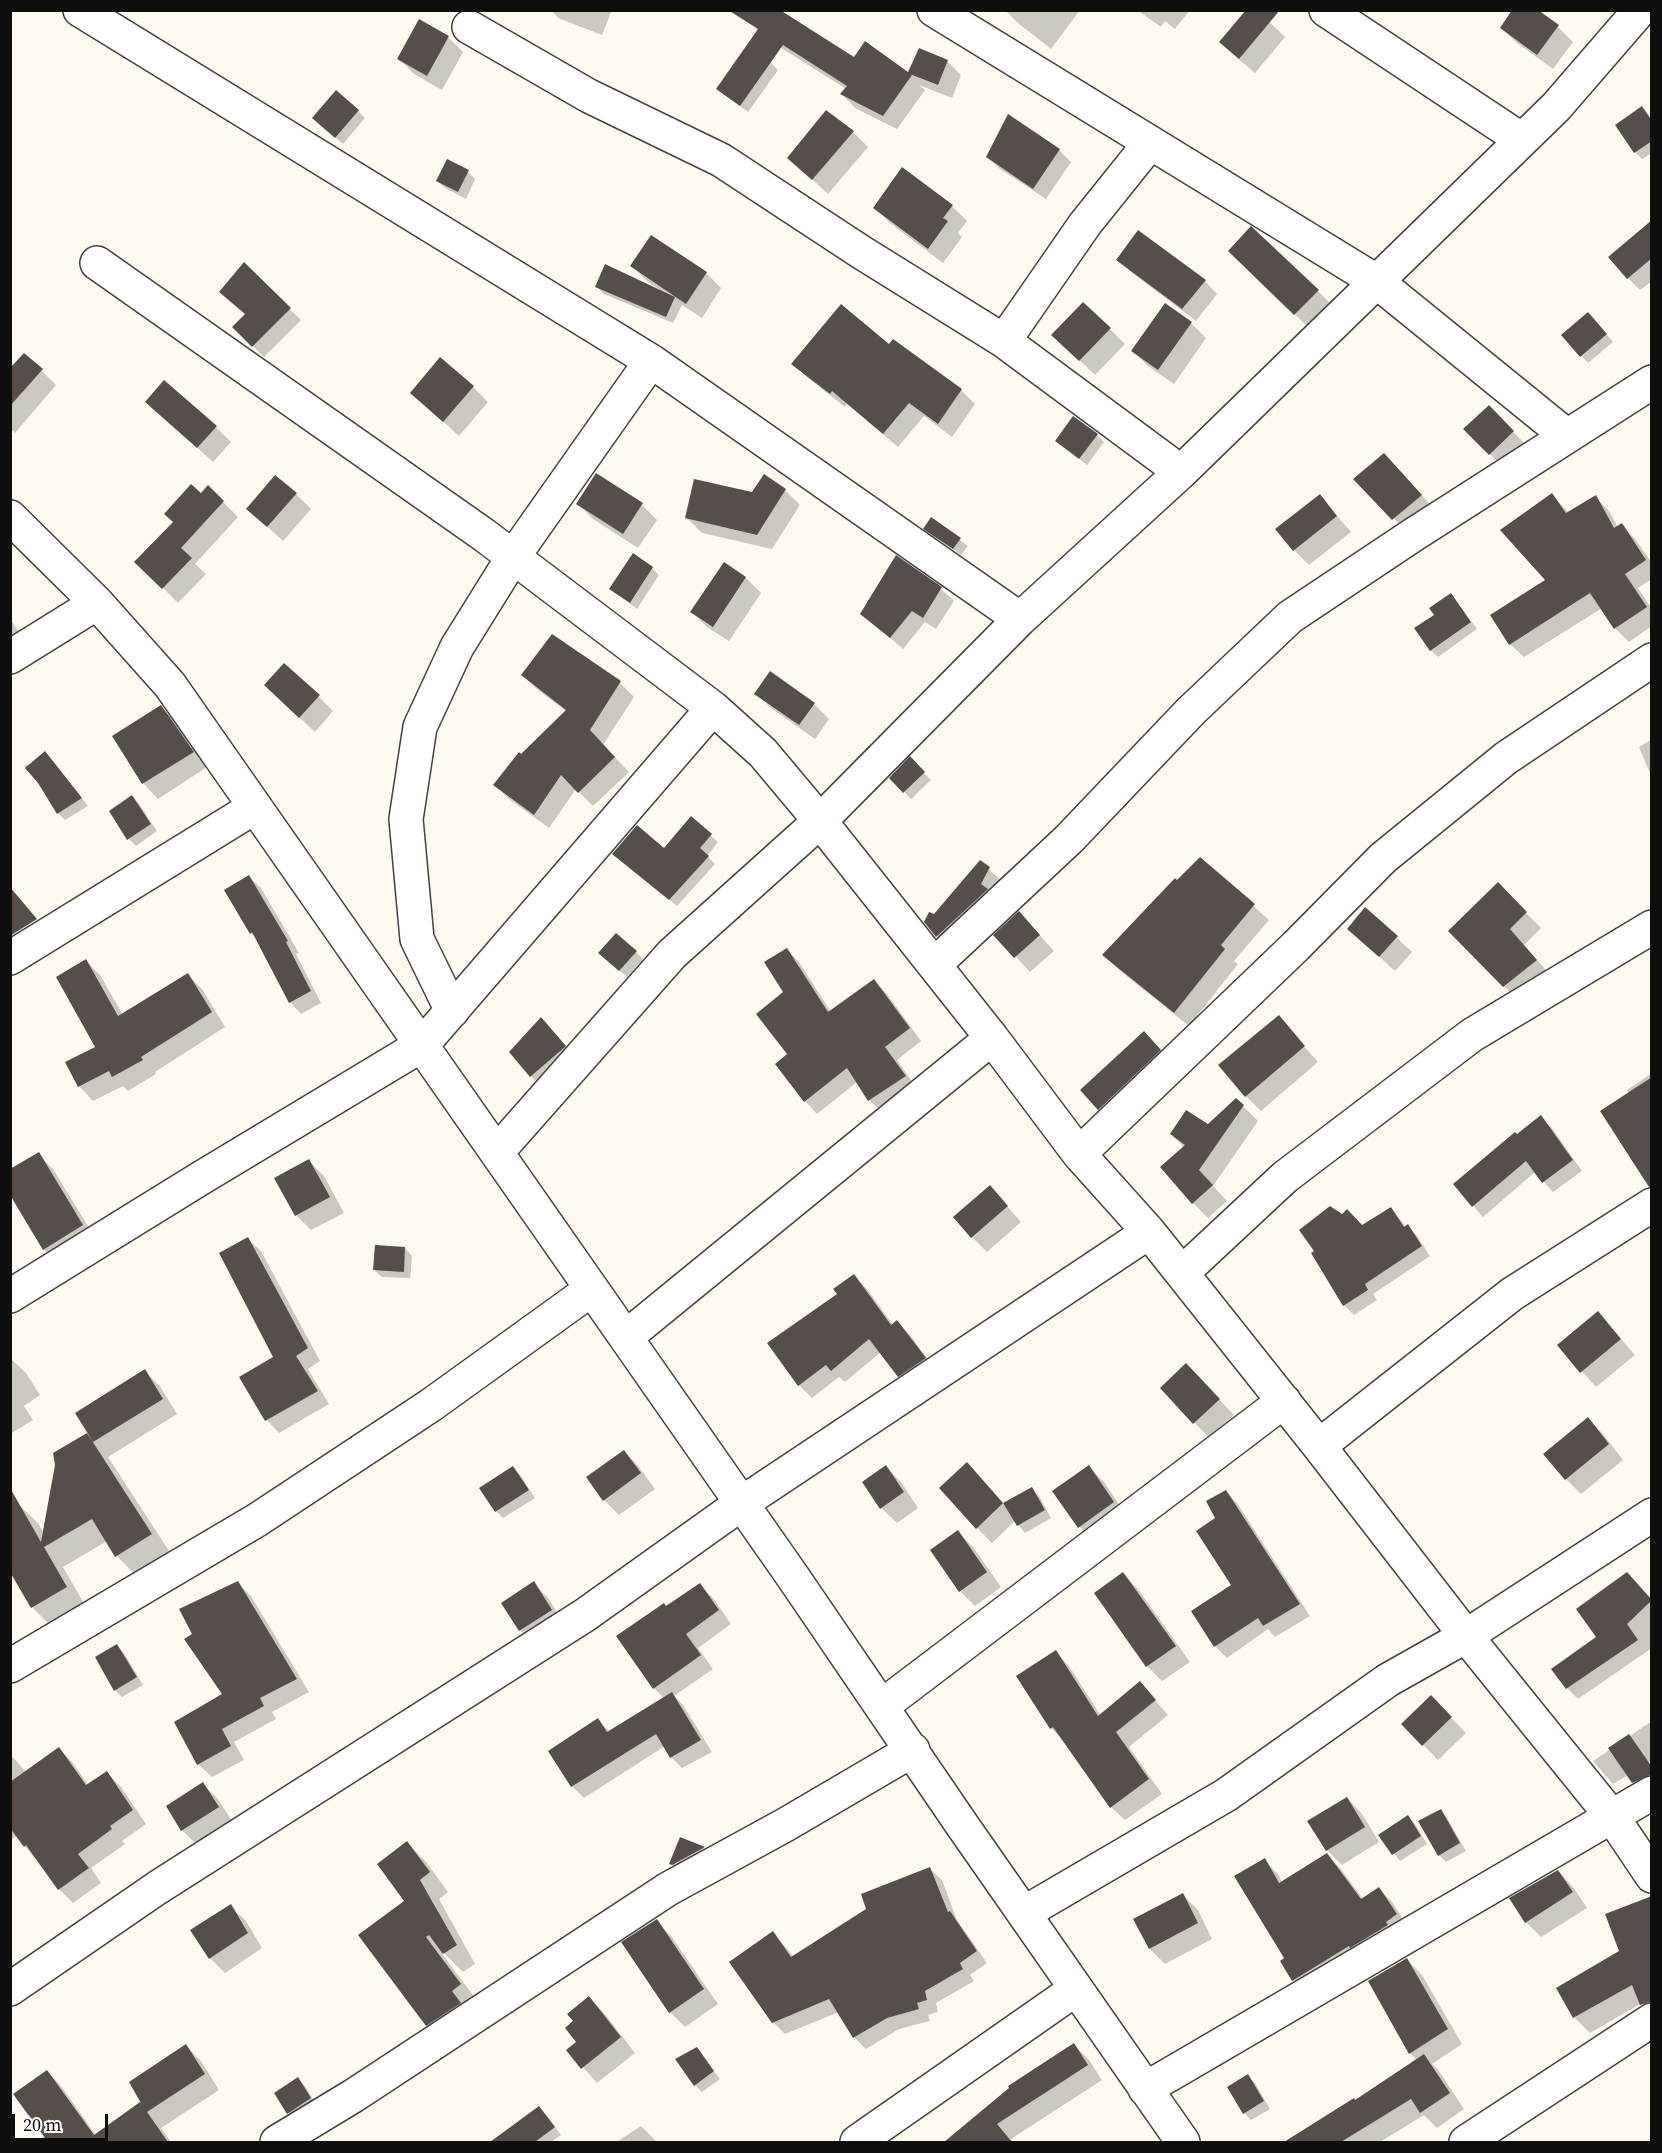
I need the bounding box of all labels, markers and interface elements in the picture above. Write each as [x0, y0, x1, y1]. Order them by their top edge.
scale bar [15, 2102, 111, 2140]
text: 20 m [23, 2112, 61, 2137]

